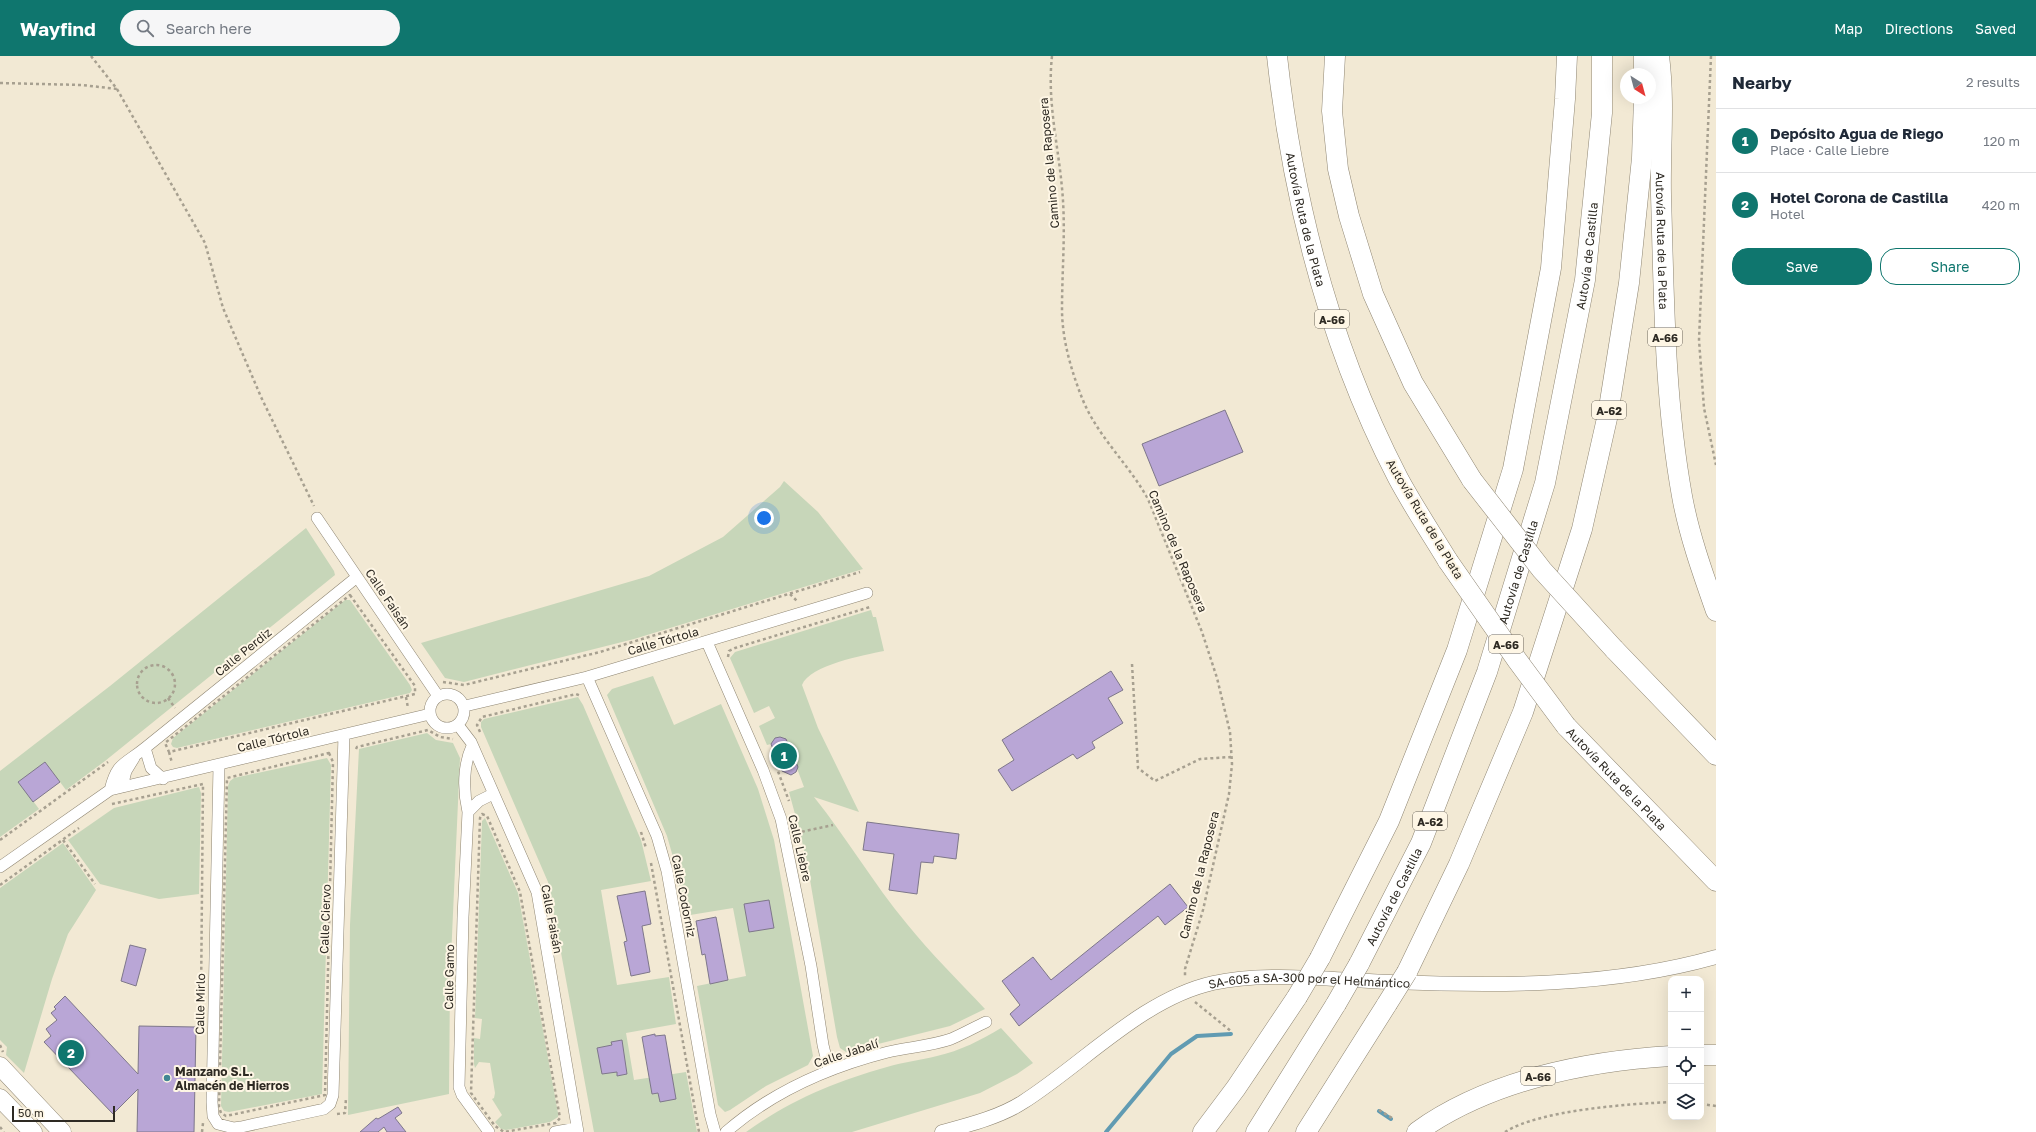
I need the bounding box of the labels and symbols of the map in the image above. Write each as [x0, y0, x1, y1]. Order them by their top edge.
north arrow [1620, 68, 1656, 104]
street label: Camino de la Raposera [1036, 97, 1062, 229]
street label: Autovía Ruta de la Plata [1283, 151, 1329, 288]
street label: Autovía Ruta de la Plata [1653, 172, 1672, 310]
street label: Autovía de Castilla [1572, 202, 1600, 311]
road number: A-66 [1315, 310, 1349, 328]
road number: A-66 [1648, 328, 1682, 346]
road number: A-62 [1592, 401, 1626, 419]
street label: Autovía Ruta de la Plata [1383, 456, 1467, 582]
street label: Camino de la Raposera [1145, 488, 1211, 614]
your location [754, 508, 774, 528]
street label: Autovía de Castilla [1495, 518, 1541, 626]
street label: Calle Faisán [362, 566, 414, 632]
street label: Calle Tórtola [626, 624, 700, 658]
street label: Calle Perdiz [212, 625, 274, 679]
road number: A-66 [1489, 635, 1523, 653]
street label: Calle Tórtola [235, 723, 311, 755]
street label: Autovía Ruta de la Plata [1564, 724, 1670, 833]
pin: 1 [771, 741, 797, 771]
street label: Camino de la Raposera [1176, 809, 1222, 941]
road number: A-62 [1413, 812, 1447, 830]
street label: Calle Liebre [785, 813, 815, 883]
street label: Autovía de Castilla [1362, 845, 1425, 948]
street label: Calle Codorniz [669, 853, 699, 939]
street label: Calle Faisán [538, 883, 566, 955]
street label: Calle Ciervo [316, 884, 334, 954]
street label: Calle Gamo [441, 944, 457, 1010]
street label: SA-605 a SA-300 por el Helmántico [1207, 969, 1410, 991]
street label: Calle Mirlo [192, 973, 208, 1035]
street label: Calle Jabalí [812, 1035, 881, 1071]
pin: 2 [58, 1038, 84, 1068]
place label: Manzano S.L. Almacén de Hierros [175, 1064, 289, 1093]
road number: A-66 [1521, 1067, 1555, 1085]
marker: Manzano S.L. Almacén de Hierros [162, 1073, 172, 1083]
scale bar [12, 1104, 115, 1123]

